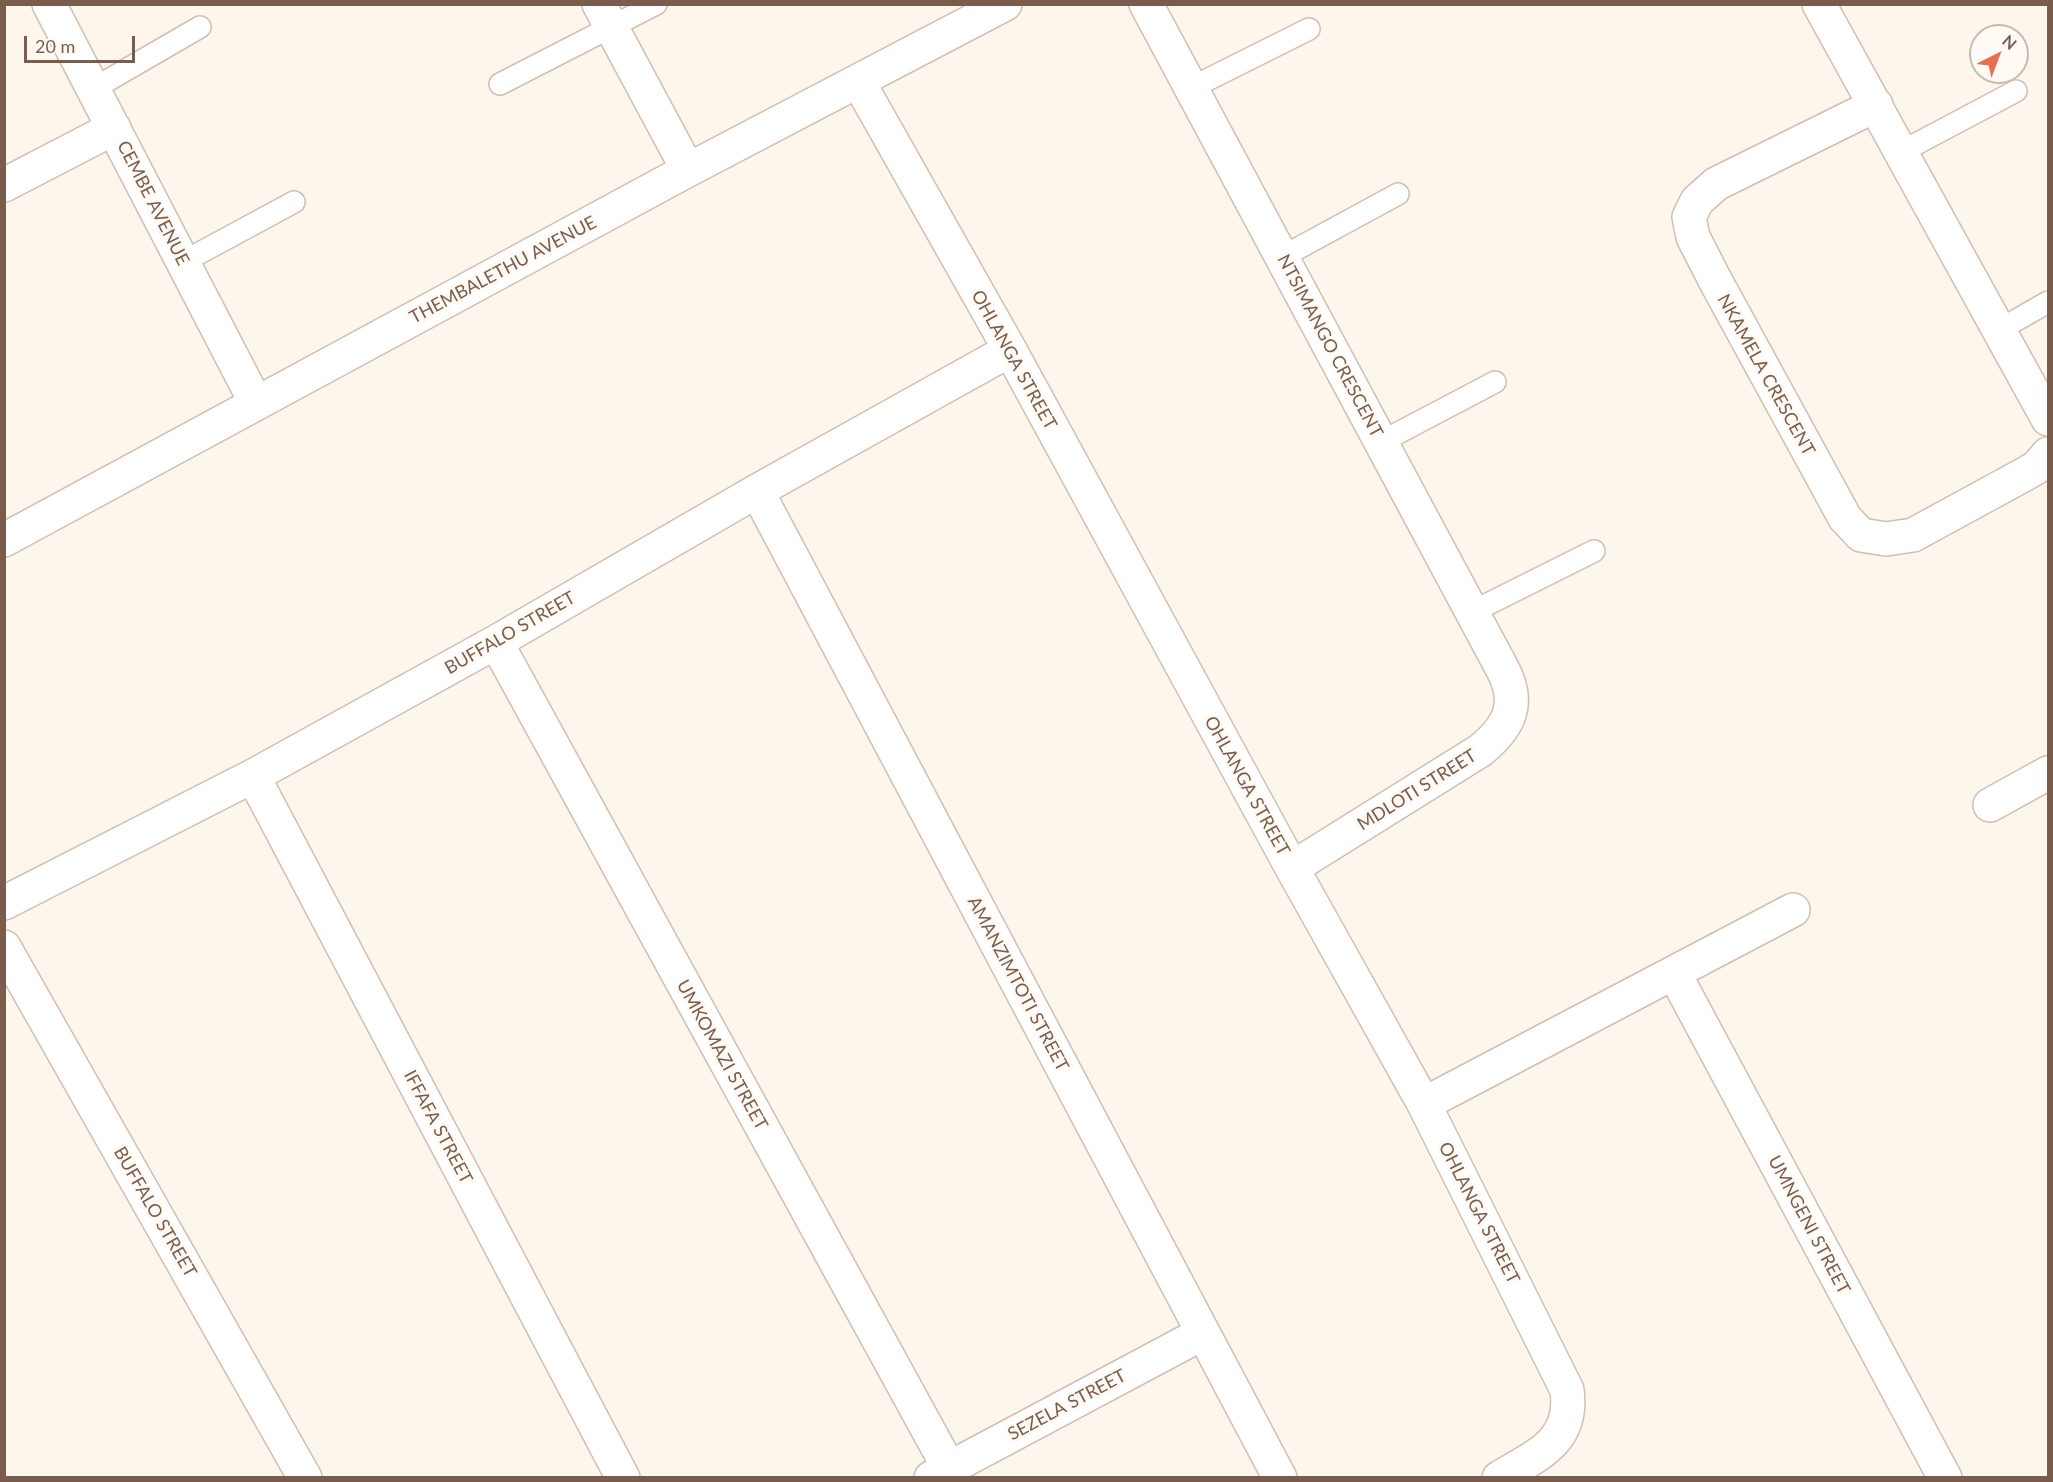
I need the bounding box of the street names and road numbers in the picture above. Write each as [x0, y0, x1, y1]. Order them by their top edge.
street label: CEMBE AVENUE [112, 137, 194, 269]
street label: THEMBALETHU AVENUE [406, 212, 600, 328]
street label: NTSIMANGO CRESCENT [1273, 251, 1387, 441]
street label: OHLANGA STREET [967, 286, 1061, 434]
street label: NKAMELA CRESCENT [1713, 291, 1819, 459]
street label: BUFFALO STREET [441, 587, 579, 679]
street label: OHLANGA STREET [1200, 712, 1294, 860]
street label: MDLOTI STREET [1354, 745, 1480, 835]
street label: AMANZIMTOTI STREET [963, 893, 1073, 1075]
street label: UMKOMAZI STREET [672, 976, 772, 1134]
street label: IFFAFA STREET [399, 1066, 477, 1188]
street label: OHLANGA STREET [1434, 1138, 1524, 1288]
street label: BUFFALO STREET [109, 1143, 201, 1281]
street label: UMNGENI STREET [1763, 1152, 1855, 1298]
street label: SEZELA STREET [1004, 1365, 1130, 1445]

